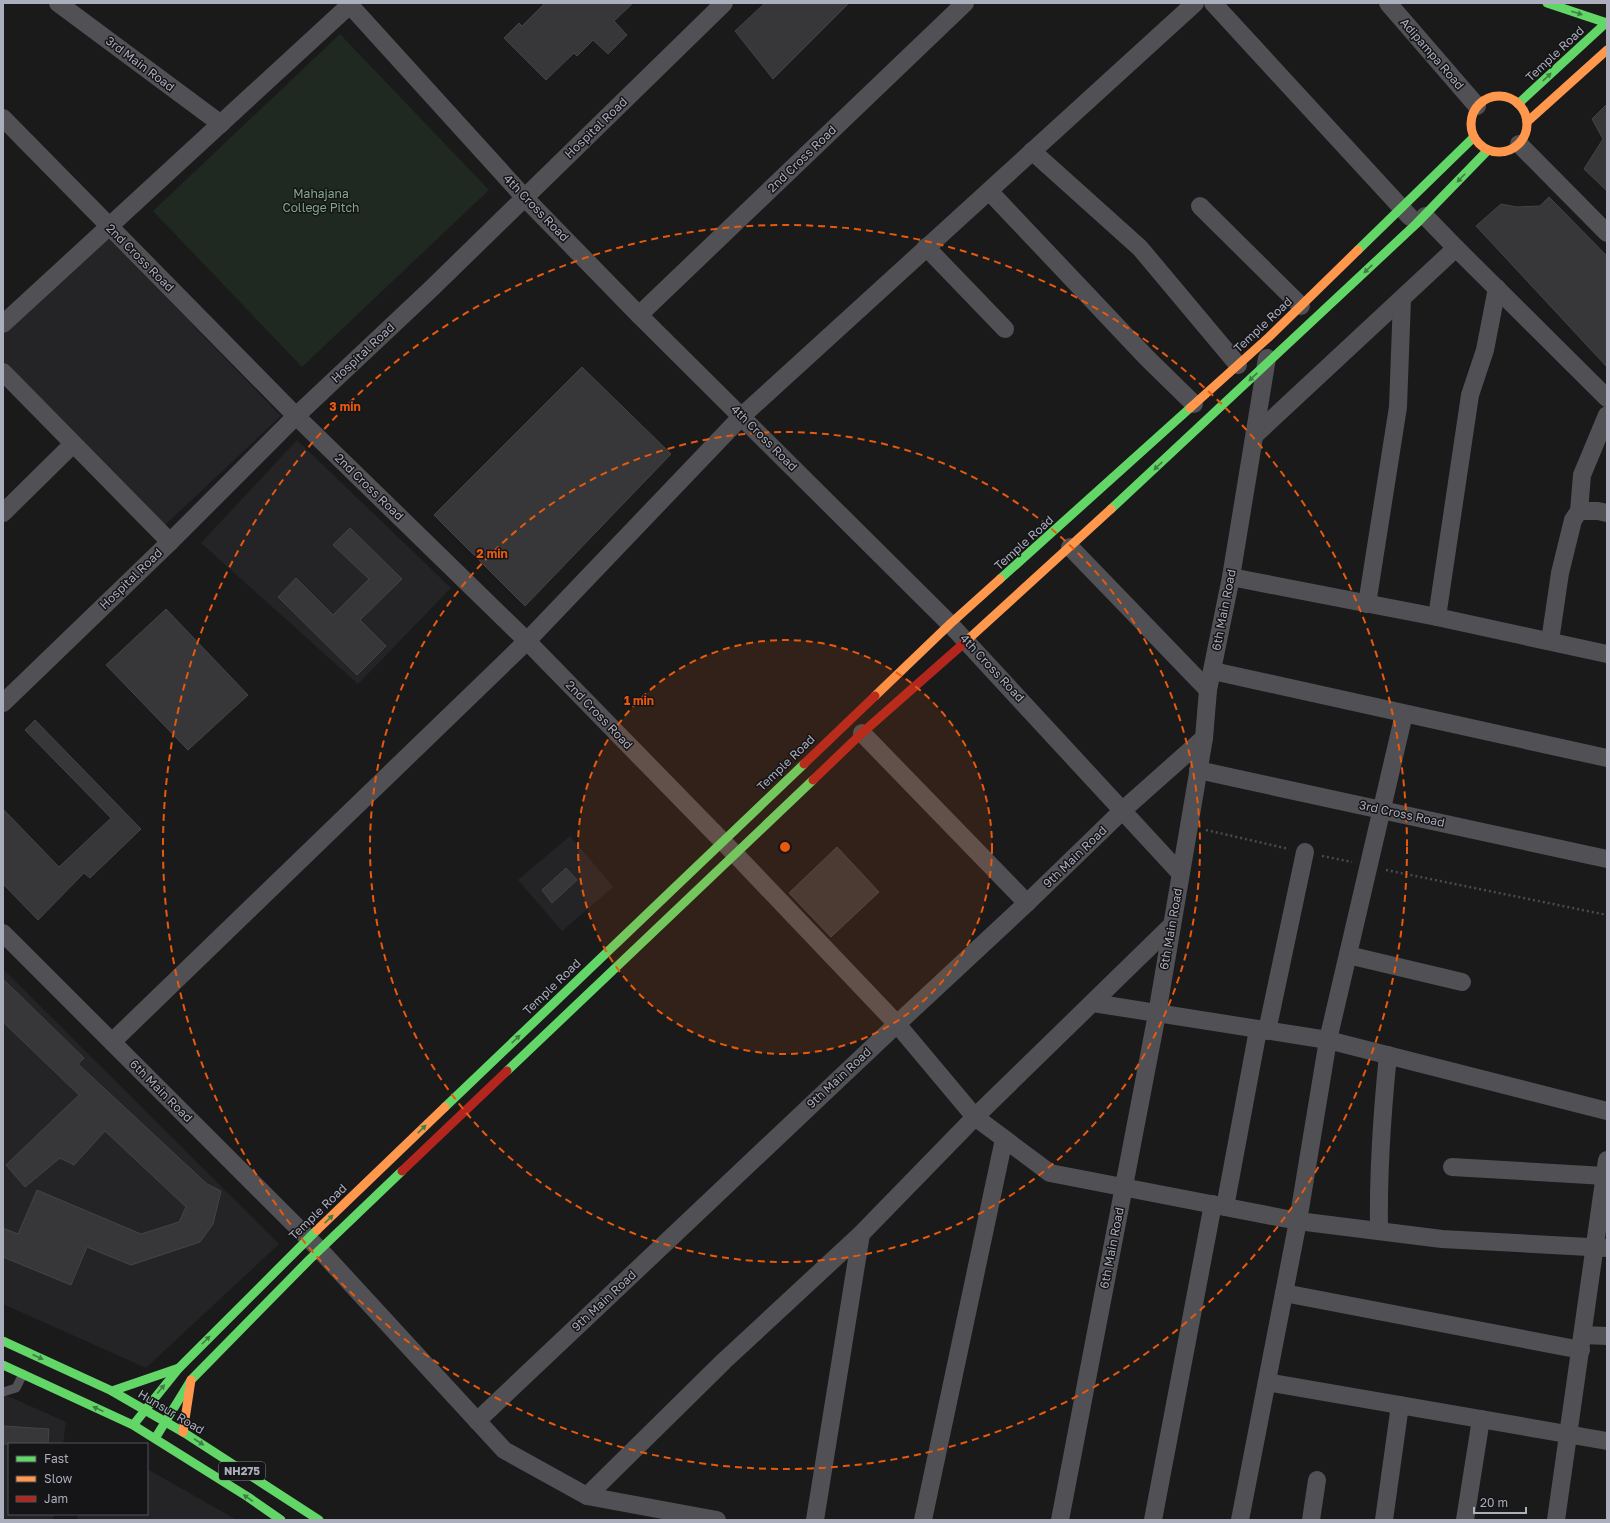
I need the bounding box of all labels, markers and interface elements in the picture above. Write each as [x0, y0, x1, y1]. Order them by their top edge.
one-way arrow [1571, 10, 1583, 16]
street label: Adipampa Road [1397, 15, 1468, 93]
street label: Temple Road [1522, 23, 1587, 84]
street label: 3rd Main Road [103, 33, 178, 94]
one-way arrow [1542, 73, 1552, 82]
street label: Hospital Road [561, 94, 630, 161]
street label: 2nd Cross Road [764, 122, 839, 195]
street label: 4th Cross Road [501, 171, 572, 244]
one-way arrow [1456, 173, 1466, 183]
park label: Mahajana College Pitch [282, 186, 360, 215]
street label: 2nd Cross Road [103, 221, 177, 295]
one-way arrow [1363, 265, 1373, 274]
street label: Temple Road [1230, 294, 1295, 355]
street label: Hospital Road [328, 319, 397, 386]
one-way arrow [1248, 372, 1258, 382]
text: 3 min [329, 399, 361, 414]
street label: 4th Cross Road [728, 401, 801, 474]
street label: 2nd Cross Road [332, 450, 407, 523]
one-way arrow [1152, 461, 1163, 470]
street label: Temple Road [991, 512, 1056, 573]
street label: Hospital Road [96, 545, 165, 612]
text: 2 min [476, 546, 508, 561]
street label: 6th Main Road [1208, 568, 1239, 652]
street label: 4th Cross Road [957, 631, 1028, 705]
street label: 2nd Cross Road [563, 677, 636, 752]
text: 1 min [624, 693, 654, 708]
street label: Temple Road [754, 731, 818, 794]
street label: 3rd Cross Road [1358, 797, 1446, 830]
street label: 9th Main Road [1040, 823, 1110, 891]
centre of rings [778, 840, 792, 854]
street label: 6th Main Road [1156, 887, 1185, 971]
street label: Temple Road [520, 955, 584, 1018]
one-way arrow [511, 1034, 521, 1044]
street label: 9th Main Road [803, 1044, 874, 1111]
street label: 6th Main Road [127, 1056, 196, 1125]
one-way arrow [417, 1124, 427, 1134]
street label: Temple Road [286, 1180, 350, 1243]
street label: 6th Main Road [1096, 1206, 1127, 1290]
one-way arrow [324, 1215, 333, 1224]
street label: 9th Main Road [568, 1267, 639, 1334]
one-way arrow [202, 1335, 211, 1345]
one-way arrow [33, 1354, 44, 1360]
one-way arrow [157, 1383, 166, 1394]
street label: Hunsur Road [135, 1386, 207, 1437]
one-way arrow [92, 1406, 104, 1412]
one-way arrow [193, 1438, 204, 1446]
legend [8, 1443, 148, 1515]
text: Fast [44, 1451, 69, 1466]
road number: NH275 [219, 1462, 265, 1480]
text: Slow [44, 1471, 72, 1486]
scale bar [1474, 1489, 1526, 1515]
text: Jam [44, 1491, 68, 1506]
one-way arrow [243, 1494, 254, 1502]
text: 20 m [1480, 1495, 1508, 1510]

